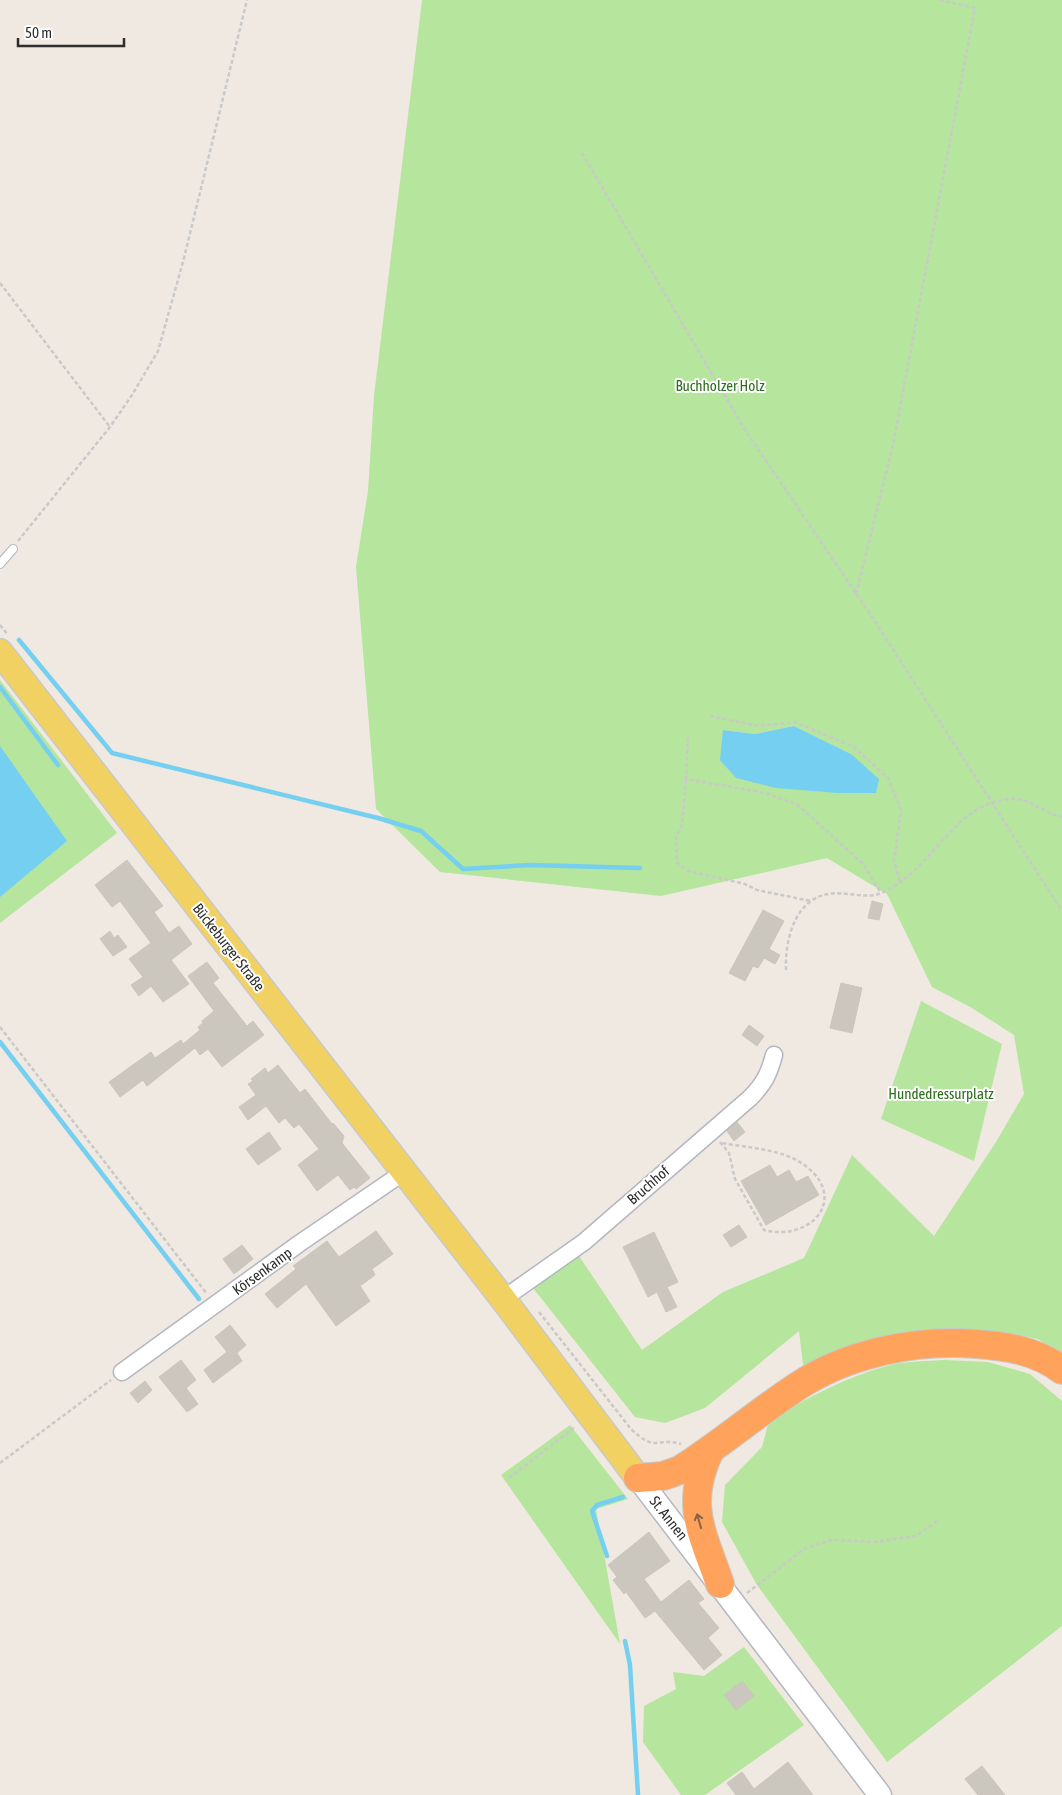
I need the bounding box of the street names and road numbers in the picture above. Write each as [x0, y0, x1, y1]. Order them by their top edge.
street label: Bückeburger Straße [190, 900, 269, 994]
street label: Bruchhof [624, 1162, 672, 1208]
street label: Körsenkamp [229, 1244, 295, 1298]
street label: St. Annen [646, 1493, 692, 1543]

